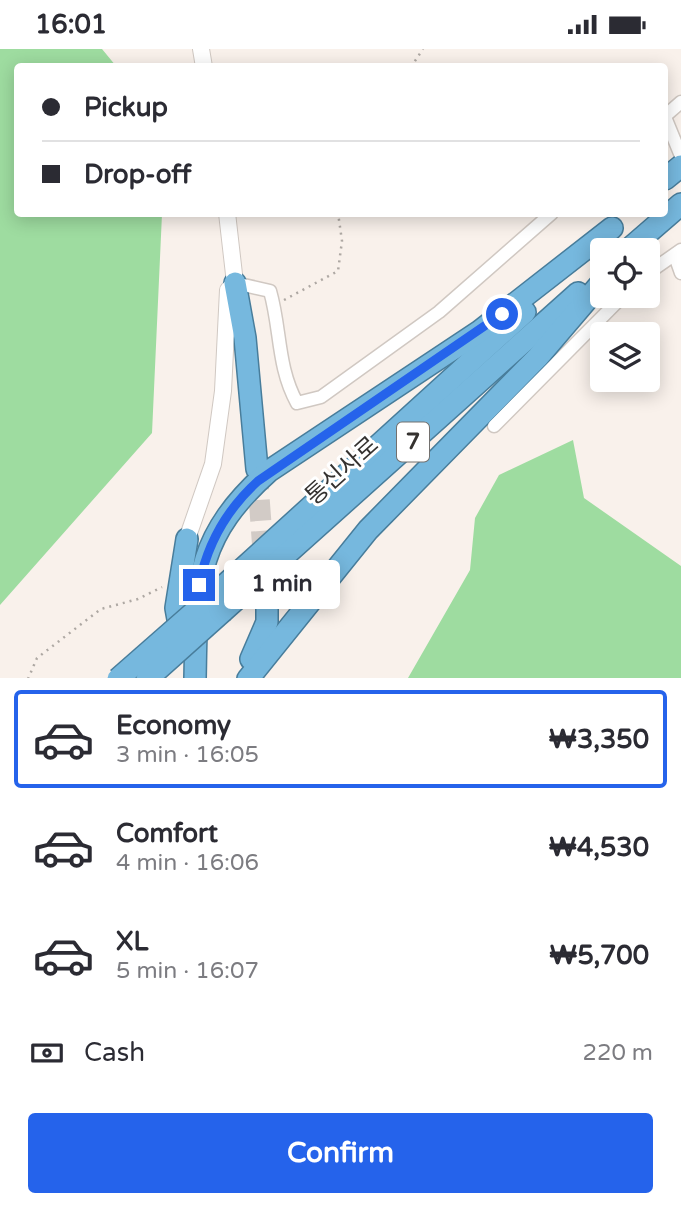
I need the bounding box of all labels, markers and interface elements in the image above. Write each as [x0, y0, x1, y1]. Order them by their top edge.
text: 16:01 [35, 9, 107, 40]
text: Pickup [84, 92, 168, 123]
text: Drop-off [84, 159, 191, 190]
map controls [590, 238, 660, 392]
button: locate [590, 238, 660, 308]
route start [486, 298, 518, 330]
button: layers [590, 322, 660, 392]
road number: 7 [397, 423, 429, 461]
street label: 통신사로 [299, 431, 385, 511]
callout: 1 min [224, 561, 339, 609]
route end [183, 569, 215, 601]
text: 1 min [251, 570, 313, 598]
icon: car [32, 708, 95, 771]
text: Economy [116, 710, 231, 741]
text: ₩3,350 [549, 724, 649, 755]
text: 3 min · 16:05 [116, 741, 259, 769]
icon: car [32, 816, 95, 879]
text: Comfort [116, 818, 218, 849]
text: ₩4,530 [549, 832, 649, 863]
text: 4 min · 16:06 [116, 849, 259, 877]
icon: car [32, 924, 95, 987]
text: XL [116, 926, 148, 957]
text: ₩5,700 [549, 940, 649, 971]
text: 5 min · 16:07 [116, 957, 259, 985]
icon: cash [28, 1034, 66, 1072]
text: Cash [84, 1037, 145, 1068]
text: 220 m [583, 1039, 653, 1067]
button: Confirm [28, 1113, 653, 1193]

